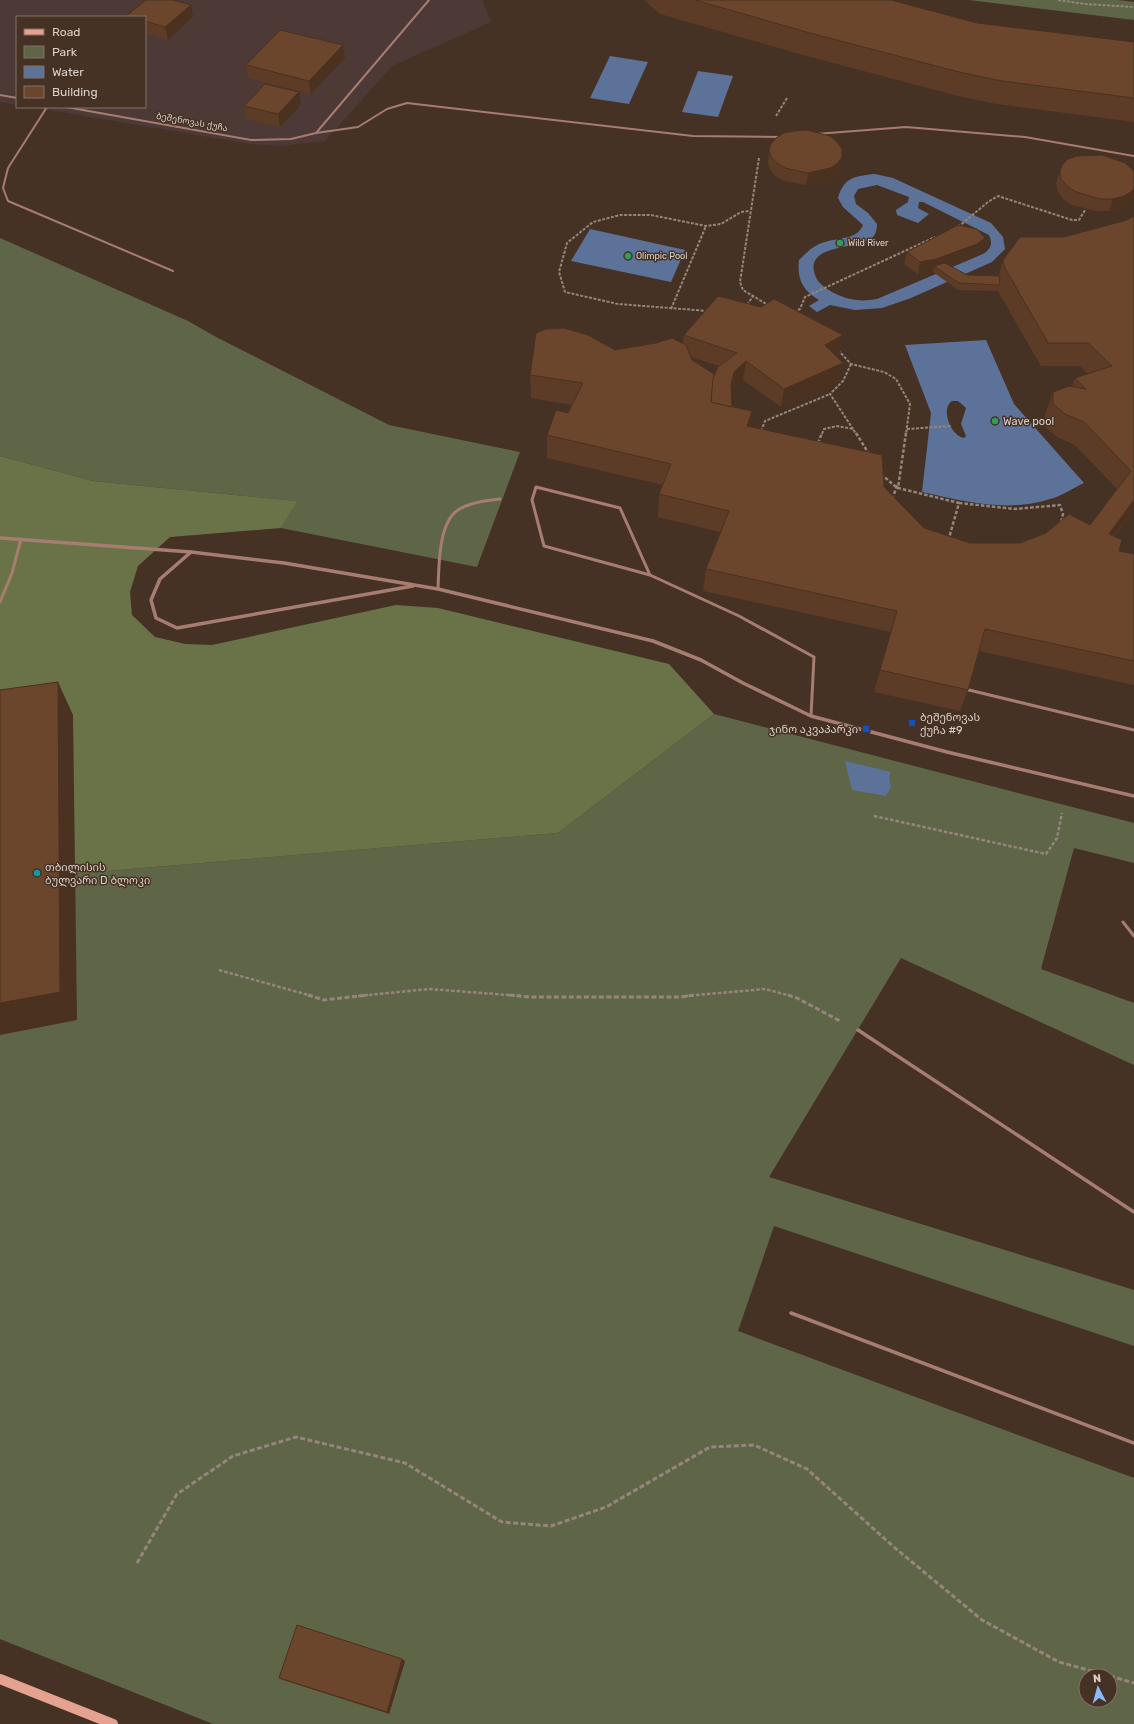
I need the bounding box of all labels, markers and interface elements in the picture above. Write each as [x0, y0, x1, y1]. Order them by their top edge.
legend [16, 16, 146, 108]
text: Road [52, 25, 80, 39]
text: Park [52, 45, 78, 59]
text: Water [52, 65, 84, 79]
text: Building [52, 85, 98, 99]
street label: ბეშენოვას ქუჩა [155, 111, 229, 133]
marker: Wild River [835, 238, 845, 248]
place label: Wild River [848, 238, 889, 248]
marker: Olimpic Pool [623, 251, 633, 261]
place label: Olimpic Pool [636, 251, 687, 261]
place label: Wave pool [1003, 415, 1054, 428]
marker: Wave pool [990, 416, 1000, 426]
place label: ბეშენოვას ქუჩა #9 [920, 711, 980, 737]
marker: ბეშენოვას ქუჩა #9 [907, 718, 917, 728]
place label: ჯინო აკვაპარკი [769, 723, 858, 736]
marker: ჯინო აკვაპარკი [861, 724, 871, 734]
place label: თბილისის ბულვარი D ბლოკი [45, 861, 150, 887]
marker: თბილისის ბულვარი D ბლოკი [32, 868, 42, 878]
north arrow [1078, 1668, 1118, 1708]
text: N [1092, 1672, 1102, 1685]

